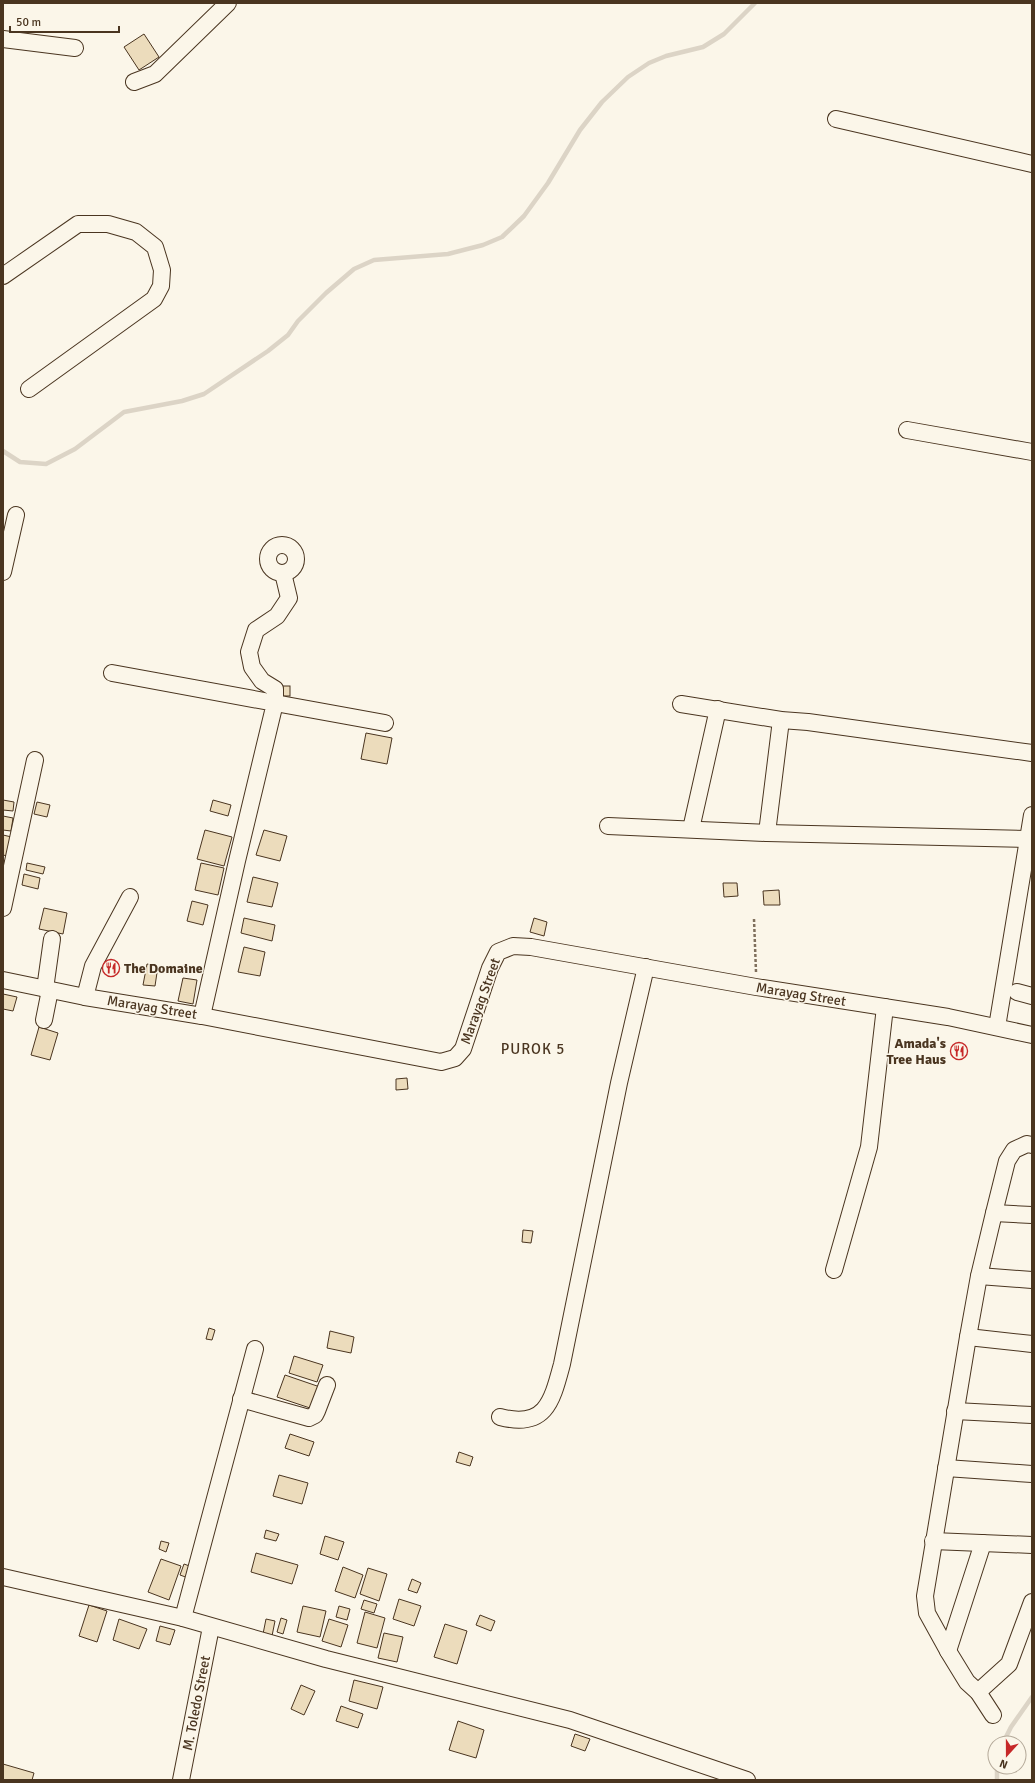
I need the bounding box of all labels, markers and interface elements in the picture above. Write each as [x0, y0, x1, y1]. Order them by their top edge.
scale bar [10, 8, 119, 34]
text: 50 m [16, 15, 41, 30]
street label: Marayag Street [457, 956, 504, 1047]
restaurant icon: The Domaine [101, 958, 121, 978]
place label: The Domaine [124, 960, 203, 977]
street label: Marayag Street [755, 979, 847, 1010]
street label: Marayag Street [106, 992, 198, 1023]
place label: Amada's Tree Haus [886, 1035, 946, 1068]
district label: PUROK 5 [501, 1040, 565, 1058]
restaurant icon: Amada's Tree Haus [949, 1041, 969, 1061]
street label: M. Toledo Street [179, 1654, 214, 1752]
north arrow [987, 1735, 1027, 1775]
text: N [998, 1756, 1009, 1771]

